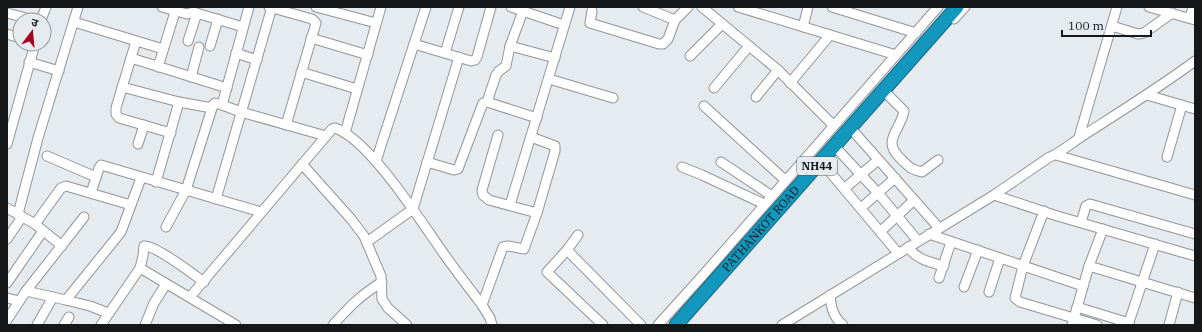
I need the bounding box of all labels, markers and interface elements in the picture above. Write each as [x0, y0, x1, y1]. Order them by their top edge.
north arrow [12, 12, 52, 52]
scale bar [1062, 12, 1151, 38]
text: उ [30, 15, 40, 30]
text: 100 m [1068, 18, 1104, 33]
road number: NH44 [797, 157, 837, 175]
street label: PATHANKOT ROAD [718, 183, 802, 275]

